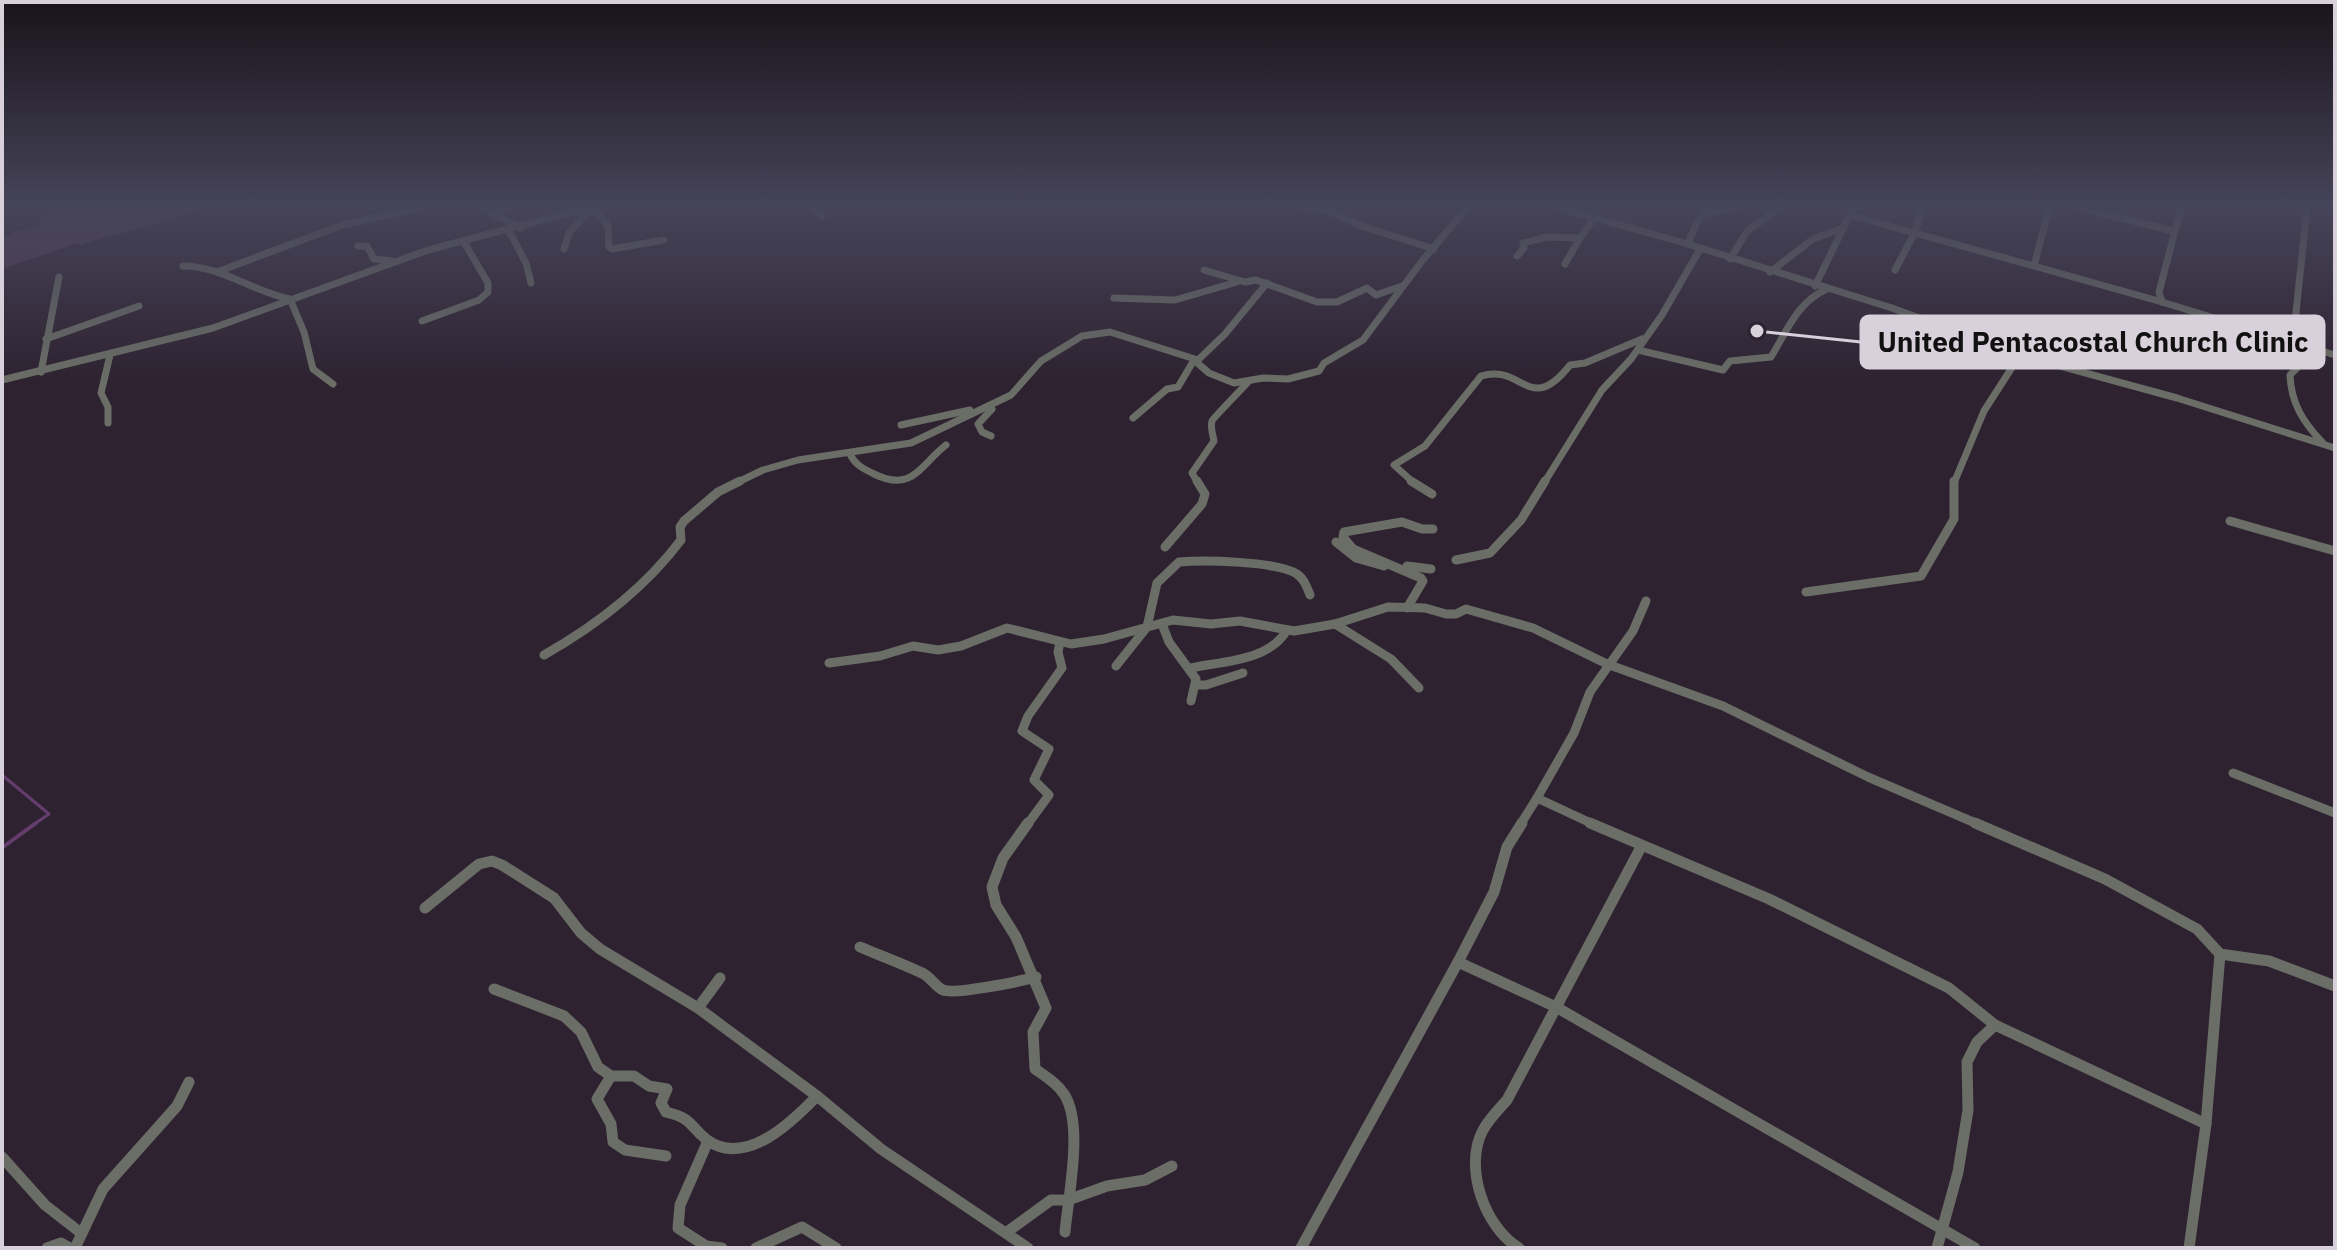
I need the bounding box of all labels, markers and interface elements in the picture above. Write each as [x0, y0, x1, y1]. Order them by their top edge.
callout: United Pentacostal Church Clinic [1861, 316, 2324, 368]
text: United Pentacostal Church Clinic [1877, 323, 2309, 360]

